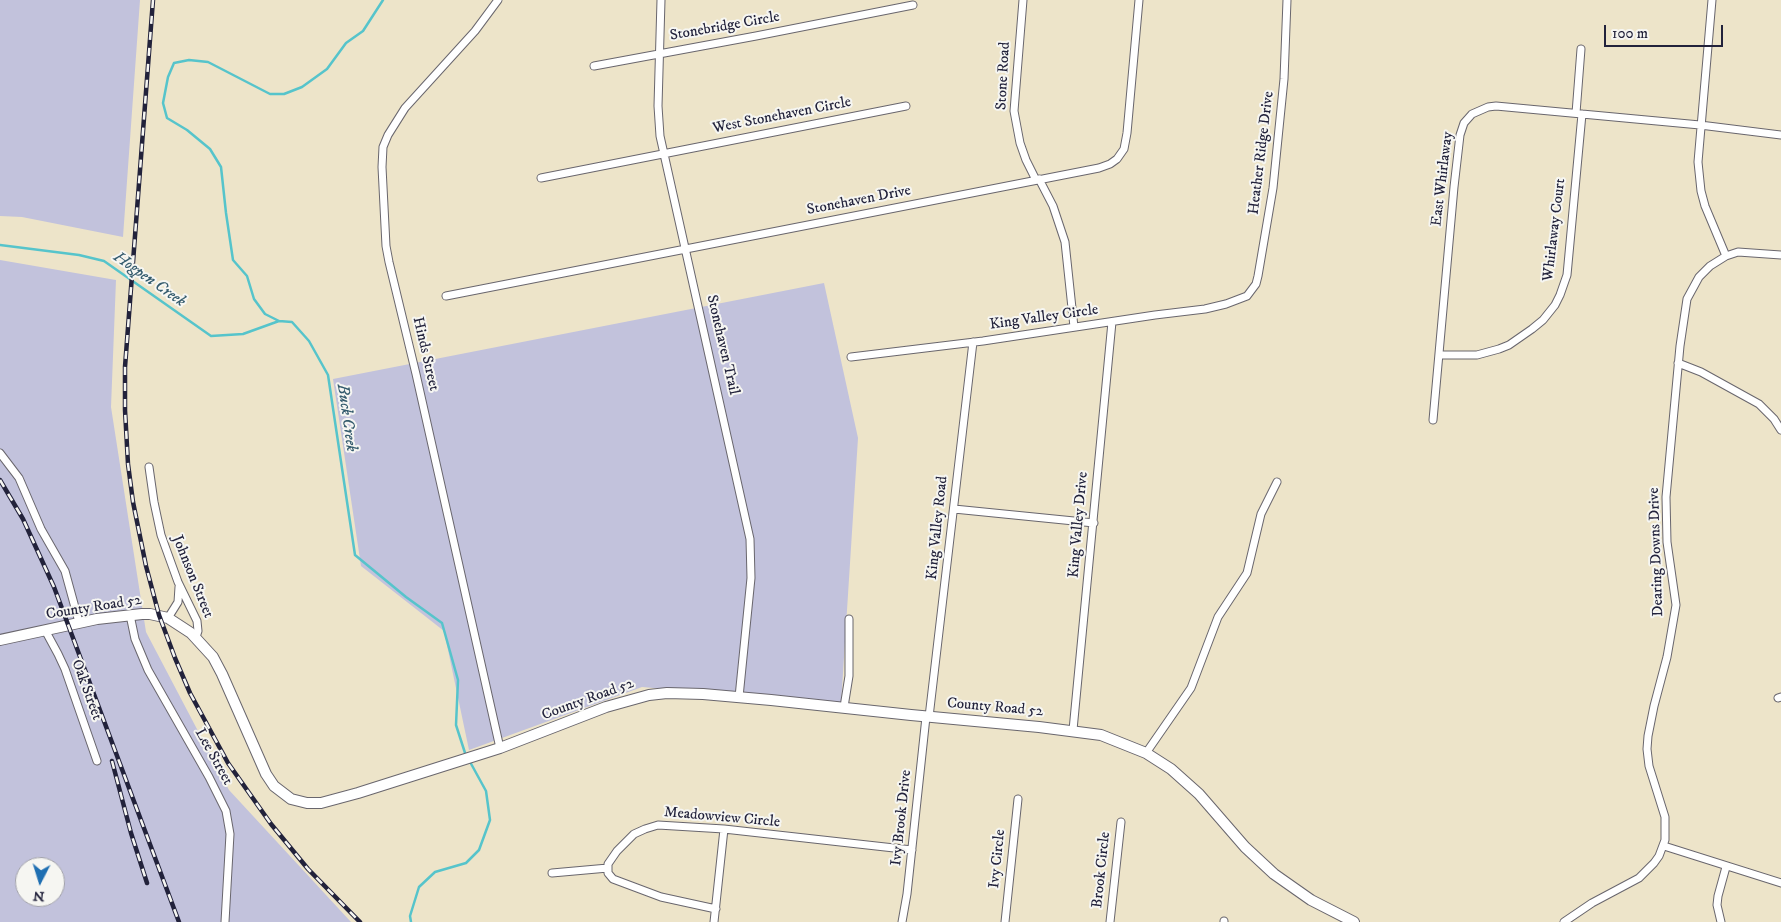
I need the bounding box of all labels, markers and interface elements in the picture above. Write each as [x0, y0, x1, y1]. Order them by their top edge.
street label: Stonebridge Circle [669, 8, 781, 46]
scale bar [1606, 15, 1725, 47]
text: 100 m [1612, 24, 1648, 43]
street label: Stone Road [993, 41, 1015, 111]
street label: Heather Ridge Drive [1246, 90, 1278, 216]
street label: West Stonehaven Circle [711, 94, 853, 138]
street label: East Whirlaway [1428, 131, 1458, 227]
street label: Whirlaway Court [1540, 178, 1570, 282]
street label: Stonehaven Drive [806, 182, 912, 220]
water label: Hogpen Creek [109, 248, 189, 312]
street label: Stonehaven Trail [702, 293, 742, 397]
street label: King Valley Circle [988, 301, 1100, 335]
street label: Hinds Street [408, 315, 442, 393]
water label: Buck Creek [332, 383, 360, 453]
street label: King Valley Drive [1065, 471, 1093, 579]
street label: King Valley Road [924, 475, 952, 581]
street label: Dearing Downs Drive [1646, 487, 1668, 617]
street label: Johnson Street [167, 533, 217, 621]
street label: County Road 52 [45, 592, 143, 624]
street label: Oak Street [67, 657, 105, 723]
street label: County Road 52 [540, 675, 636, 725]
street label: County Road 52 [946, 695, 1044, 721]
street label: Lee Street [190, 726, 236, 788]
street label: Ivy Brook Drive [888, 769, 916, 867]
street label: Meadowview Circle [663, 804, 781, 832]
street label: Ivy Circle [986, 829, 1010, 889]
street label: Brook Circle [1089, 831, 1115, 909]
north arrow [15, 857, 65, 907]
text: N [32, 886, 45, 905]

